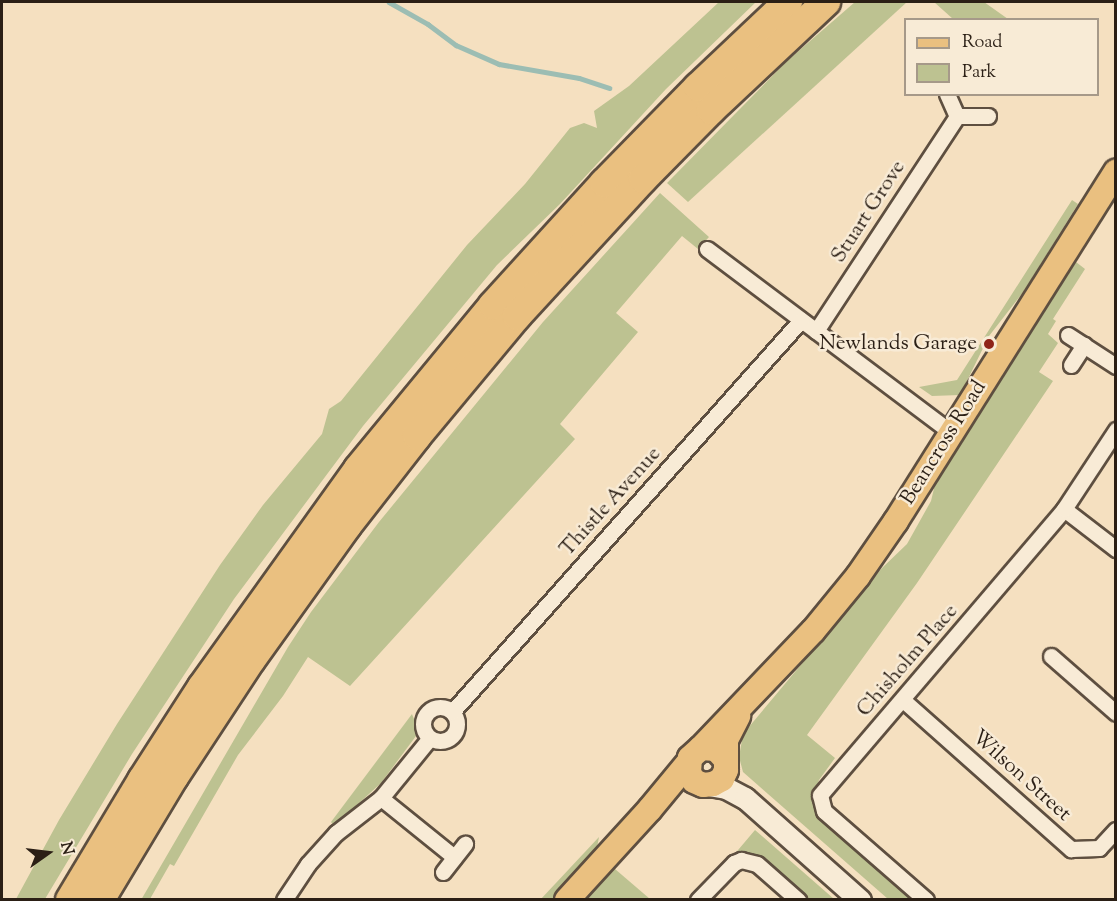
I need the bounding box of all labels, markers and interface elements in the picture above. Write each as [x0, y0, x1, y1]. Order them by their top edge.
legend [904, 18, 1099, 96]
text: Road [962, 30, 1002, 56]
text: Park [962, 60, 996, 86]
street label: Stuart Grove [827, 156, 911, 268]
place label: Newlands Garage [819, 331, 977, 357]
marker: Newlands Garage [982, 337, 996, 351]
street label: Beancross Road [896, 376, 992, 510]
street label: Thistle Avenue [555, 442, 667, 562]
street label: Chisholm Place [852, 600, 964, 722]
street label: Wilson Street [966, 725, 1076, 827]
north arrow [18, 823, 78, 883]
text: N [53, 840, 79, 858]

